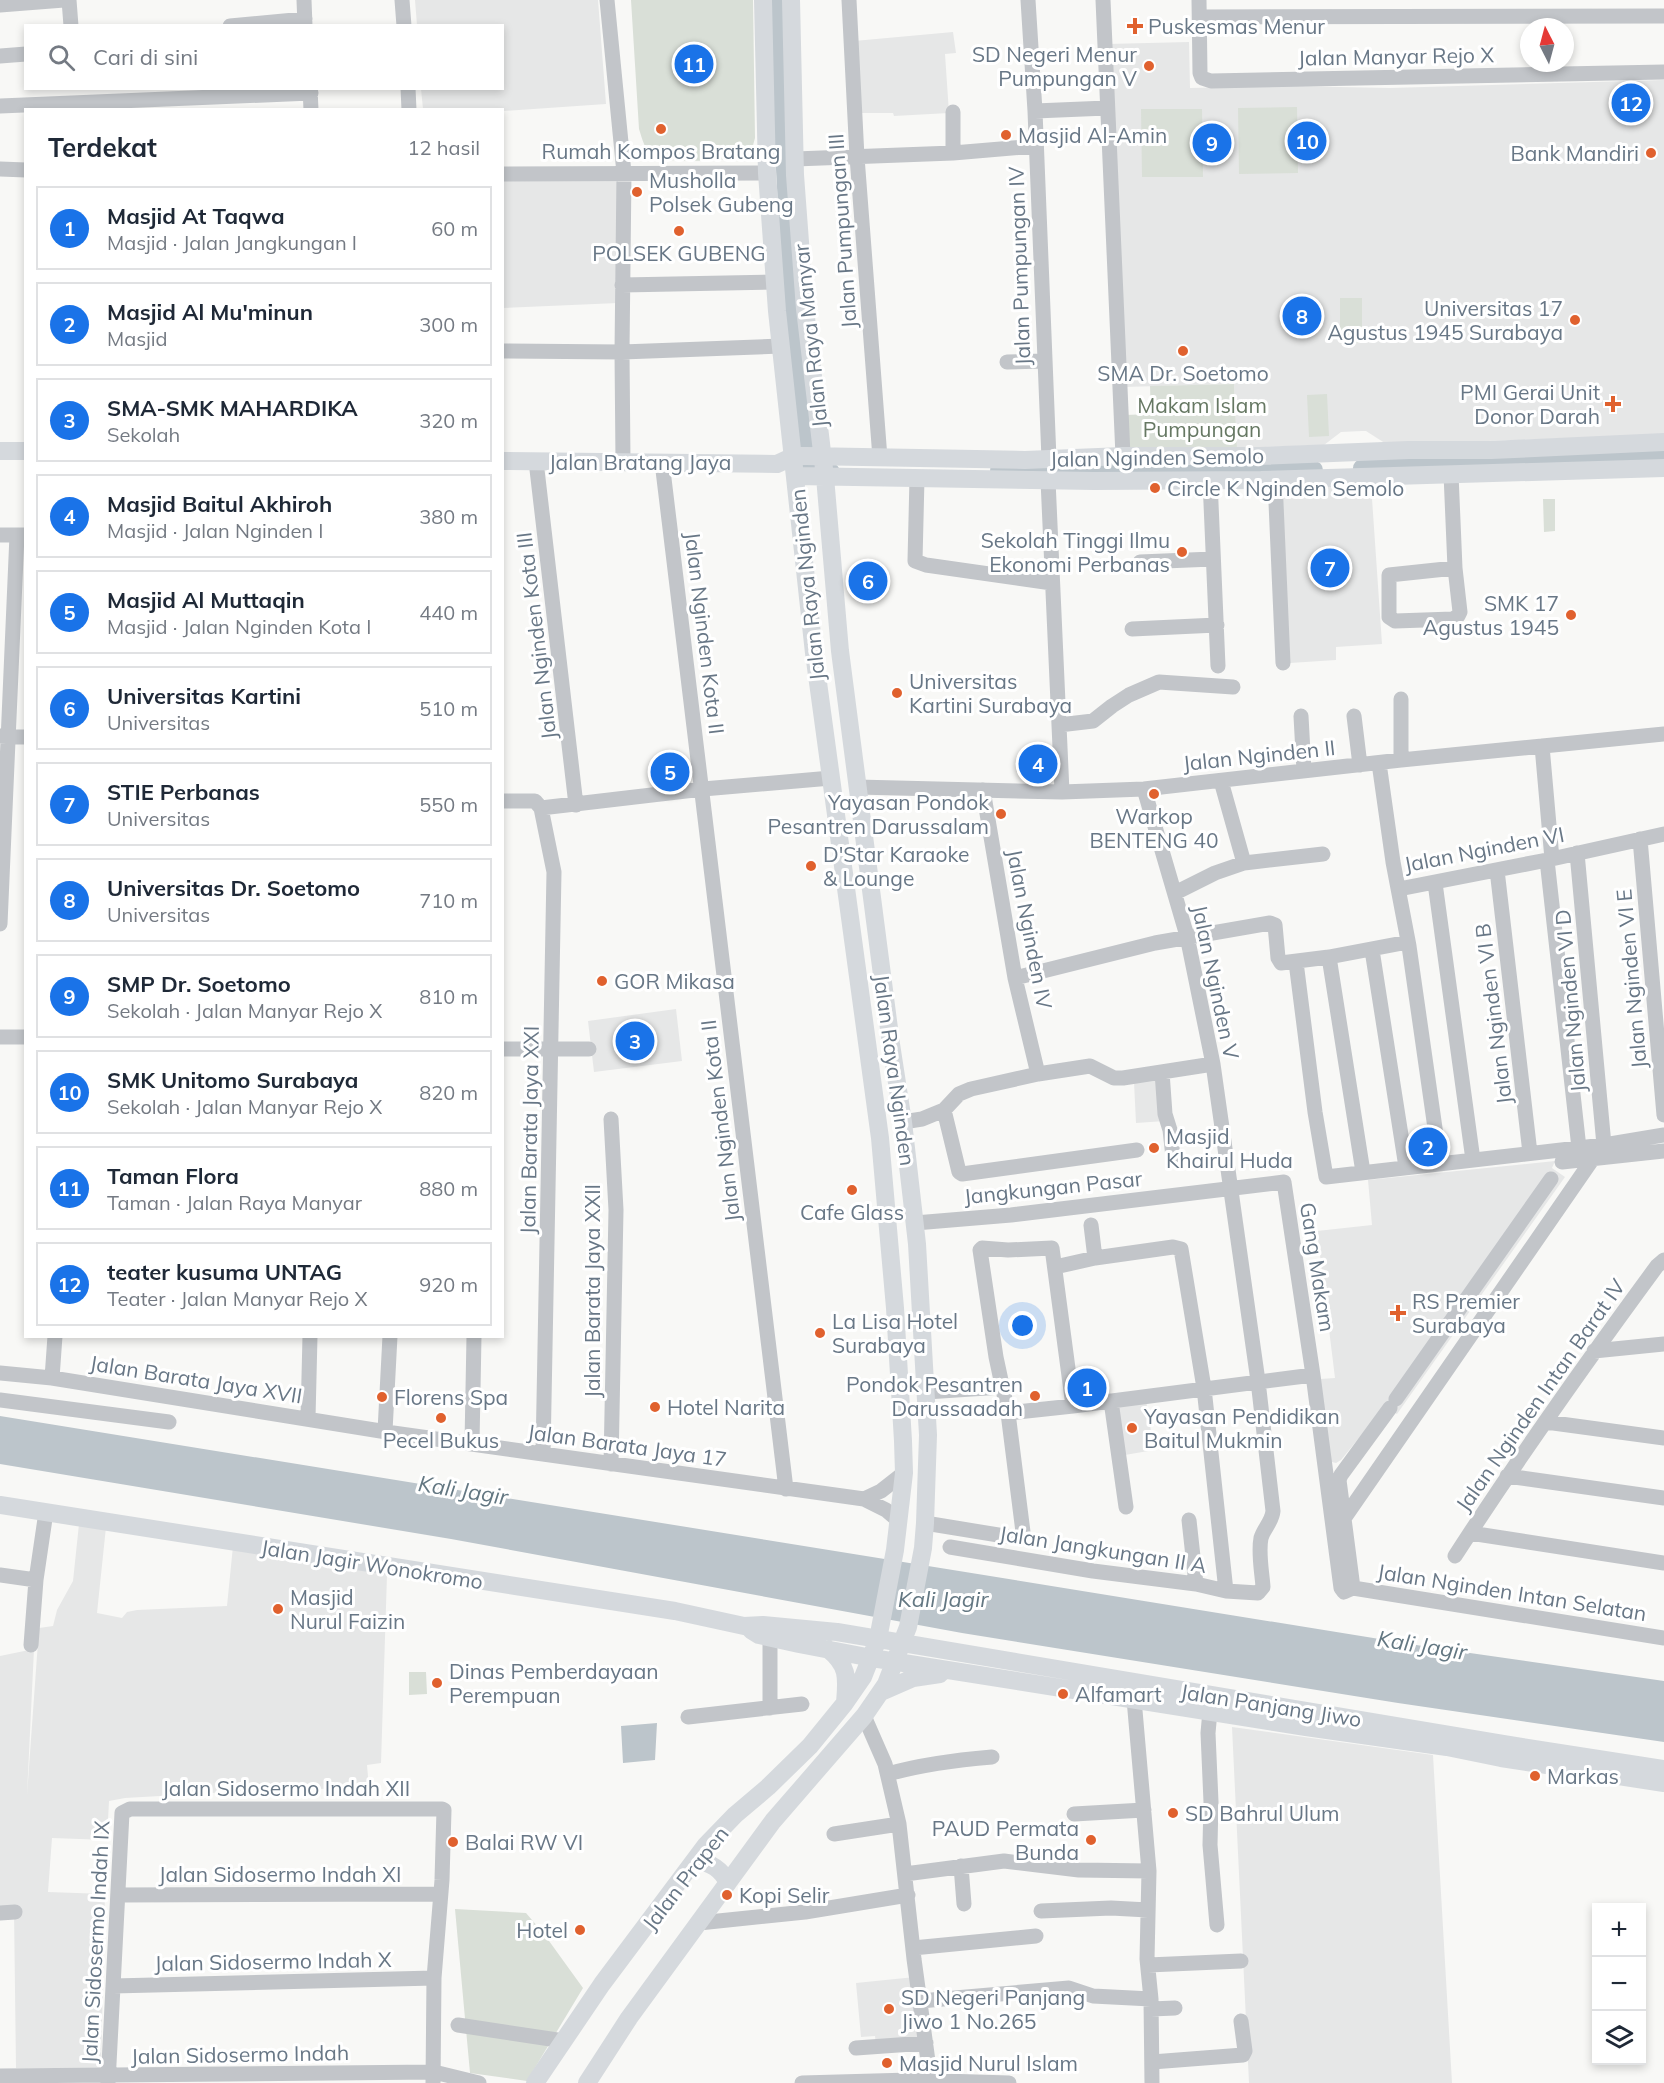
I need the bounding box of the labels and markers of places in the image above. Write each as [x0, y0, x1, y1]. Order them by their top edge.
place label: Puskesmas Menur [1148, 13, 1325, 39]
marker: Puskesmas Menur [1126, 17, 1144, 35]
place label: SD Negeri Menur Pumpungan V [972, 41, 1137, 91]
pin: 11 [674, 42, 714, 86]
marker: SD Negeri Menur Pumpungan V [1142, 59, 1156, 73]
pin: 12 [1612, 80, 1650, 126]
pin: 10 [1288, 118, 1326, 164]
pin: 9 [1192, 120, 1232, 166]
marker: Rumah Kompos Bratang [654, 122, 668, 136]
place label: Masjid Al-Amin [1018, 122, 1167, 148]
marker: Masjid Al-Amin [999, 128, 1013, 142]
place label: Rumah Kompos Bratang [542, 138, 780, 164]
place label: Bank Mandiri [1510, 140, 1639, 166]
marker: Bank Mandiri [1644, 146, 1658, 160]
place label: Musholla Polsek Gubeng [649, 167, 794, 217]
marker: Musholla Polsek Gubeng [630, 185, 644, 199]
marker: POLSEK GUBENG [672, 224, 686, 238]
place label: POLSEK GUBENG [592, 240, 766, 266]
pin: 8 [1282, 294, 1322, 338]
place label: Universitas 17 Agustus 1945 Surabaya [1327, 295, 1563, 345]
marker: Universitas 17 Agustus 1945 Surabaya [1568, 313, 1582, 327]
marker: SMA Dr. Soetomo [1176, 344, 1190, 358]
place label: SMA Dr. Soetomo [1097, 360, 1269, 386]
place label: PMI Gerai Unit Donor Darah [1460, 379, 1600, 429]
marker: PMI Gerai Unit Donor Darah [1604, 395, 1622, 413]
place label: Circle K Nginden Semolo [1167, 475, 1404, 501]
marker: Circle K Nginden Semolo [1148, 481, 1162, 495]
place label: Sekolah Tinggi Ilmu Ekonomi Perbanas [981, 527, 1170, 577]
marker: Sekolah Tinggi Ilmu Ekonomi Perbanas [1175, 545, 1189, 559]
pin: 7 [1310, 546, 1350, 590]
pin: 6 [848, 558, 888, 604]
place label: SMK 17 Agustus 1945 [1423, 590, 1559, 640]
marker: SMK 17 Agustus 1945 [1564, 608, 1578, 622]
place label: Universitas Kartini Surabaya [909, 668, 1072, 718]
marker: Universitas Kartini Surabaya [890, 686, 904, 700]
pin: 4 [1018, 742, 1058, 786]
pin: 5 [650, 750, 690, 794]
marker: Warkop BENTENG 40 [1147, 787, 1161, 801]
place label: Yayasan Pondok Pesantren Darussalam [768, 789, 989, 839]
place label: Warkop BENTENG 40 [1089, 803, 1219, 853]
marker: Yayasan Pondok Pesantren Darussalam [994, 807, 1008, 821]
place label: D'Star Karaoke & Lounge [823, 841, 969, 891]
marker: D'Star Karaoke & Lounge [804, 859, 818, 873]
place label: GOR Mikasa [614, 968, 735, 994]
marker: GOR Mikasa [595, 974, 609, 988]
pin: 3 [616, 1018, 654, 1064]
place label: Masjid Khairul Huda [1166, 1123, 1293, 1173]
pin: 2 [1408, 1124, 1448, 1170]
marker: Masjid Khairul Huda [1147, 1141, 1161, 1155]
marker: Cafe Glass [845, 1183, 859, 1197]
place label: Cafe Glass [800, 1199, 904, 1225]
place label: RS Premier Surabaya [1412, 1288, 1520, 1338]
marker: RS Premier Surabaya [1389, 1304, 1407, 1322]
place label: La Lisa Hotel Surabaya [832, 1308, 958, 1358]
marker: La Lisa Hotel Surabaya [813, 1326, 827, 1340]
pin: 1 [1068, 1366, 1106, 1410]
place label: Pondok Pesantren Darussaadah [846, 1371, 1023, 1421]
place label: Florens Spa [394, 1384, 508, 1410]
marker: Pondok Pesantren Darussaadah [1028, 1389, 1042, 1403]
marker: Florens Spa [375, 1390, 389, 1404]
place label: Hotel Narita [667, 1394, 785, 1420]
marker: Hotel Narita [648, 1400, 662, 1414]
place label: Yayasan Pendidikan Baitul Mukmin [1143, 1403, 1340, 1453]
marker: Pecel Bukus [434, 1411, 448, 1425]
marker: Yayasan Pendidikan Baitul Mukmin [1125, 1421, 1139, 1435]
place label: Pecel Bukus [383, 1427, 499, 1453]
place label: Masjid Nurul Faizin [290, 1584, 405, 1634]
marker: Masjid Nurul Faizin [271, 1602, 285, 1616]
place label: Dinas Pemberdayaan Perempuan [449, 1658, 659, 1708]
marker: Dinas Pemberdayaan Perempuan [430, 1676, 444, 1690]
place label: Alfamart [1075, 1681, 1162, 1707]
marker: Alfamart [1056, 1687, 1070, 1701]
place label: Markas [1547, 1763, 1619, 1789]
marker: Markas [1528, 1769, 1542, 1783]
place label: SD Bahrul Ulum [1185, 1800, 1340, 1826]
marker: SD Bahrul Ulum [1166, 1806, 1180, 1820]
place label: PAUD Permata Bunda [932, 1815, 1079, 1865]
place label: Balai RW VI [465, 1829, 583, 1855]
marker: PAUD Permata Bunda [1084, 1833, 1098, 1847]
marker: Balai RW VI [446, 1835, 460, 1849]
place label: Kopi Selir [739, 1882, 830, 1908]
marker: Kopi Selir [720, 1888, 734, 1902]
place label: Hotel [516, 1917, 568, 1943]
marker: Hotel [573, 1923, 587, 1937]
place label: SD Negeri Panjang Jiwo 1 No.265 [901, 1984, 1085, 2034]
marker: SD Negeri Panjang Jiwo 1 No.265 [882, 2002, 896, 2016]
place label: Masjid Nurul Islam [899, 2050, 1078, 2076]
marker: Masjid Nurul Islam [880, 2056, 894, 2070]

